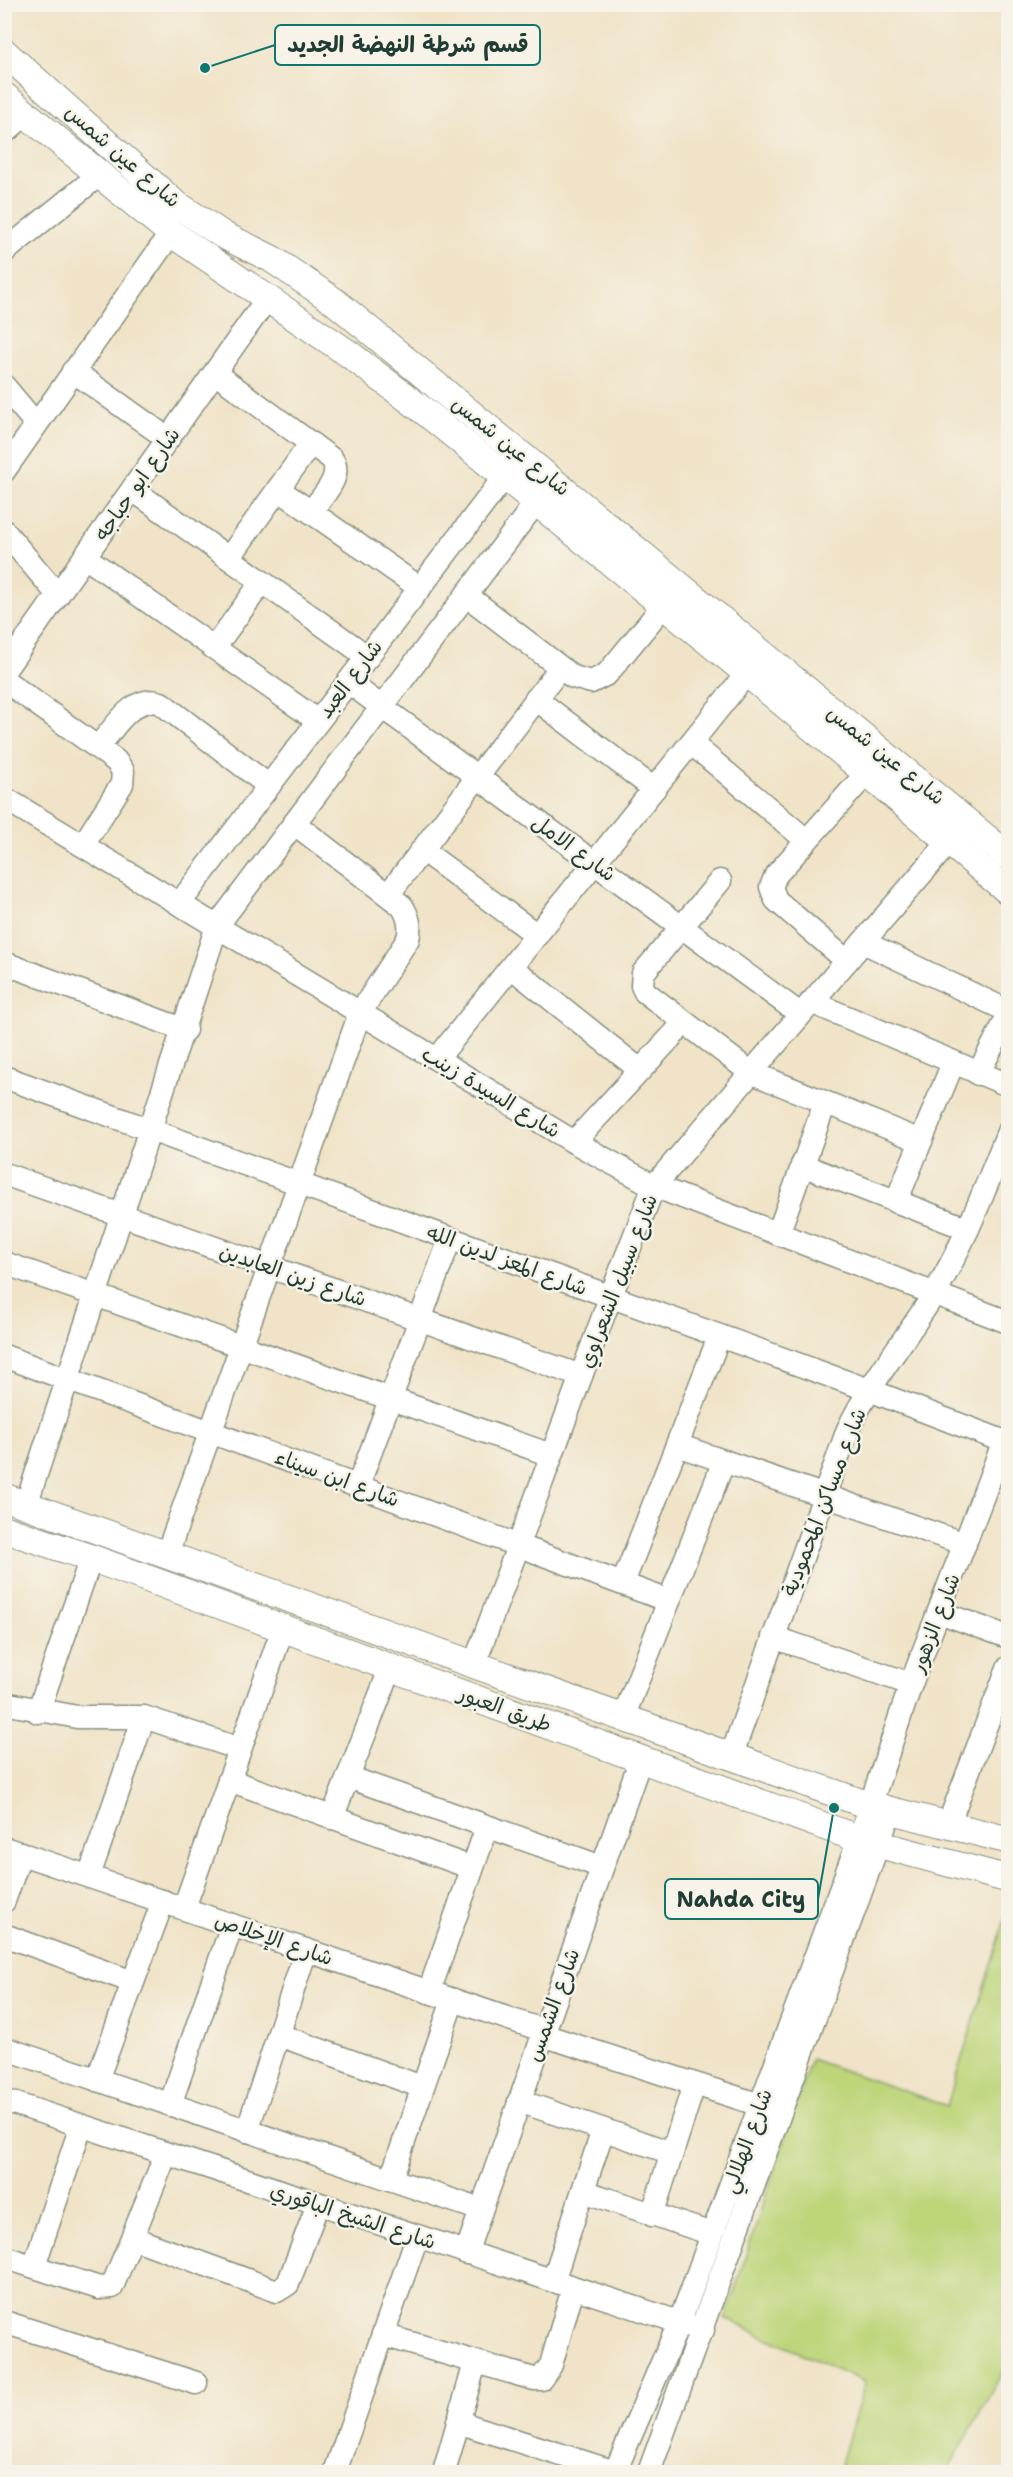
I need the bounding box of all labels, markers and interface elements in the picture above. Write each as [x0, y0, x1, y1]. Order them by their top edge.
callout: قسم شرطة النهضة الجديد [275, 25, 540, 65]
text: قسم شرطة النهضة الجديد [287, 30, 529, 61]
street label: شارع عين شمس [59, 98, 187, 215]
street label: شارع عين شمس [445, 390, 576, 503]
street label: شارع ابو حباجه [88, 422, 187, 547]
street label: شارع العبد [311, 634, 390, 725]
street label: شارع عين شمس [820, 699, 951, 812]
street label: شارع الامل [526, 808, 622, 889]
street label: شارع السيدة زينب [416, 1039, 566, 1145]
street label: شارع سبيل الشعراوي [572, 1190, 665, 1372]
street label: شارع المعز لدين الله [423, 1218, 591, 1303]
street label: شارع زين العابدين [215, 1237, 370, 1314]
street label: شارع مساكن المحمودية [775, 1404, 874, 1600]
street label: شارع ابن سيناء [270, 1442, 403, 1514]
street label: شارع الزهور [903, 1569, 968, 1678]
street label: طريق العبور [453, 1678, 556, 1739]
callout: Nahda City [665, 1879, 818, 1919]
text: Nahda City [677, 1885, 805, 1914]
street label: شارع الإخلاص [211, 1906, 337, 1973]
street label: شارع الشمس [520, 1945, 587, 2066]
street label: شارع الهلالي [715, 2085, 784, 2199]
street label: شارع الشيخ الباقوري [266, 2176, 439, 2257]

